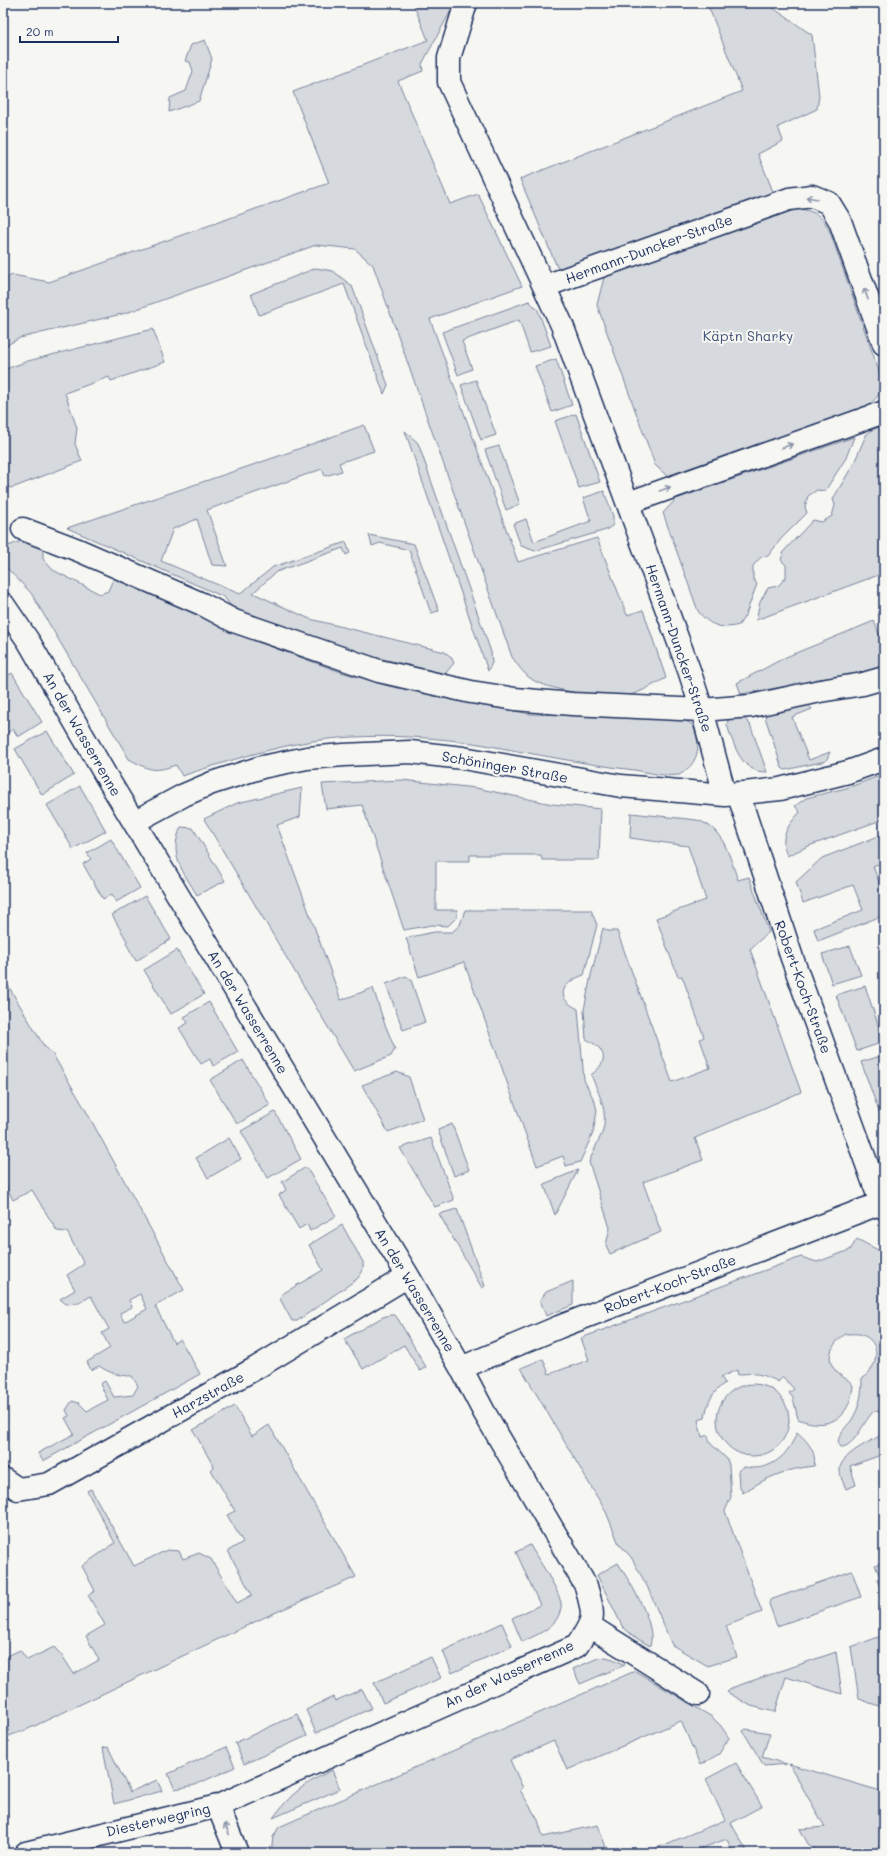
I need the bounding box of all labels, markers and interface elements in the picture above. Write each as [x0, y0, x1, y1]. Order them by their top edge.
scale bar [20, 18, 118, 44]
text: 20 m [26, 23, 54, 39]
one-way arrow [806, 194, 819, 202]
street label: Hermann-Duncker-Straße [563, 209, 735, 288]
one-way arrow [862, 287, 869, 300]
park label: Käptn Sharky [703, 326, 793, 345]
one-way arrow [780, 442, 793, 449]
one-way arrow [658, 485, 670, 493]
street label: Hermann-Duncker-Straße [642, 561, 717, 734]
street label: An der Wasserrenne [39, 668, 126, 800]
street label: Schöninger Straße [441, 746, 570, 787]
street label: Robert-Koch-Straße [771, 918, 836, 1056]
street label: An der Wasserrenne [204, 946, 293, 1077]
street label: An der Wasserrenne [371, 1224, 460, 1355]
street label: Robert-Koch-Straße [601, 1250, 739, 1318]
street label: Harzstraße [168, 1367, 247, 1422]
street label: An der Wasserrenne [441, 1635, 577, 1712]
street label: Diesterwegring [104, 1798, 212, 1841]
one-way arrow [223, 1824, 231, 1836]

